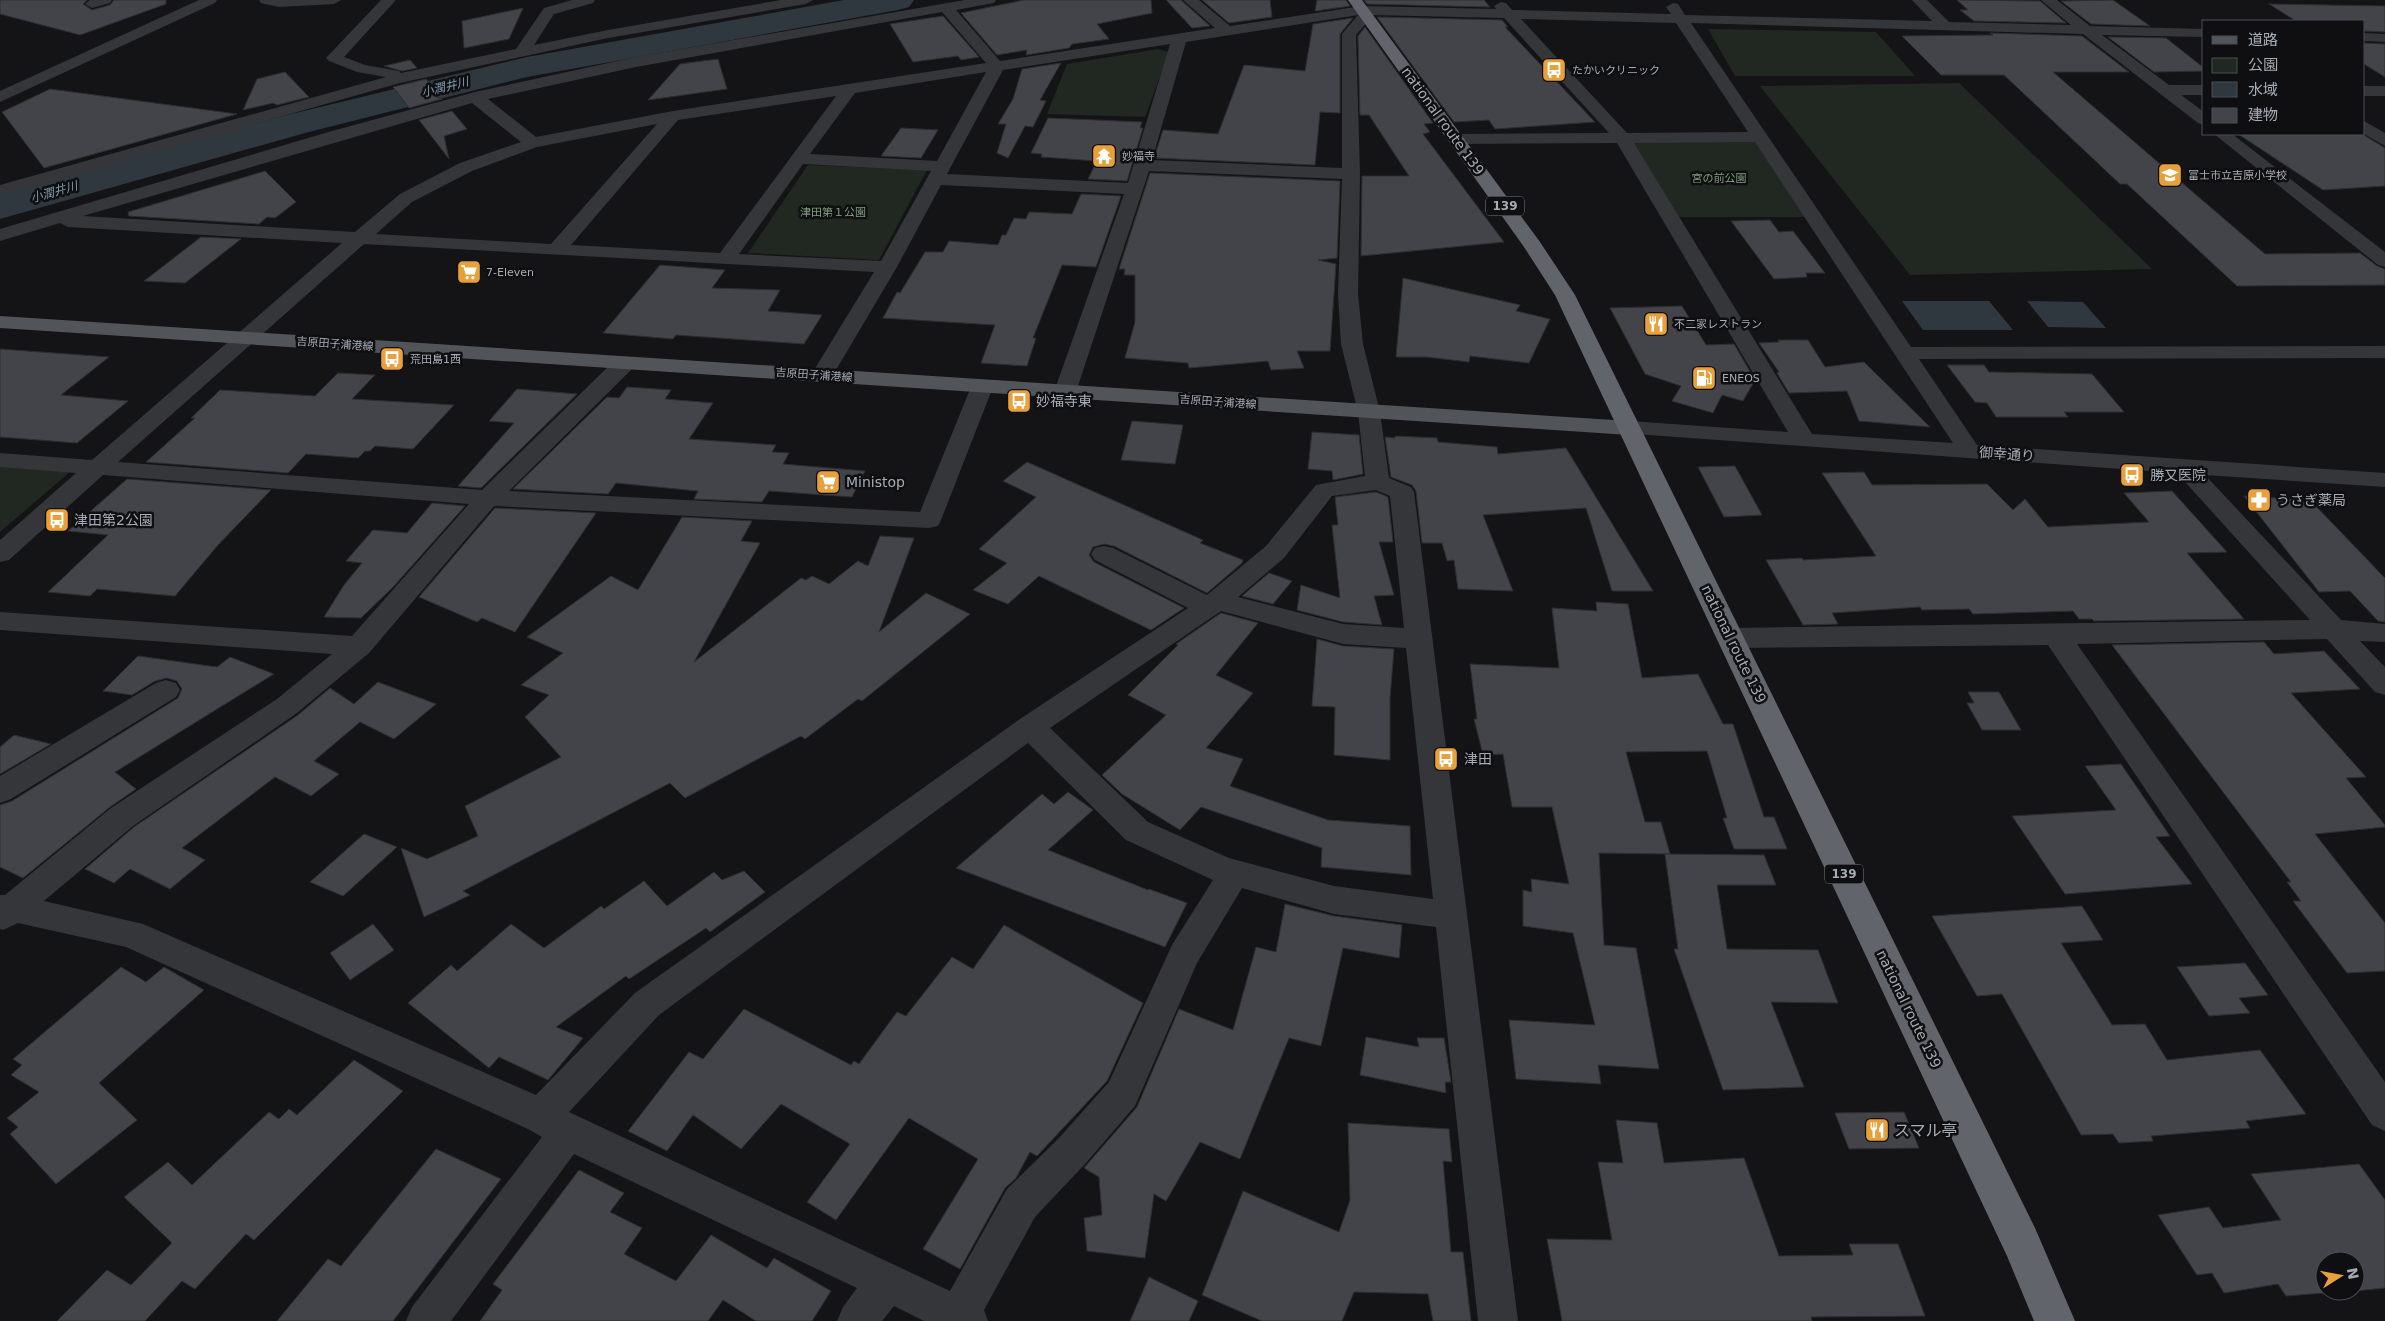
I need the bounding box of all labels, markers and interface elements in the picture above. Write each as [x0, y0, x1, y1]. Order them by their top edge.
legend [2202, 20, 2365, 135]
text: 道路 [2248, 31, 2278, 49]
text: 公園 [2248, 56, 2278, 74]
bus stop icon: たかいクリニック [1541, 57, 1567, 83]
street label: national route 139 [1399, 64, 1487, 178]
place label: たかいクリニック [1572, 64, 1660, 77]
water label: 小潤井川 [420, 74, 472, 100]
text: 水域 [2248, 81, 2278, 99]
text: 建物 [2248, 106, 2278, 124]
temple icon: 妙福寺 [1091, 143, 1117, 169]
place label: 妙福寺 [1122, 150, 1155, 163]
school or university icon: 富士市立吉原小学校 [2157, 162, 2183, 188]
place label: 富士市立吉原小学校 [2188, 169, 2287, 182]
park label: 宮の前公園 [1692, 172, 1747, 185]
water label: 小潤井川 [29, 178, 81, 205]
road number: 139 [1486, 197, 1524, 216]
park label: 津田第１公園 [800, 206, 866, 219]
supermarket icon: 7-Eleven [456, 259, 482, 285]
place label: 7-Eleven [486, 266, 534, 279]
restaurant icon: 不二家レストラン [1643, 311, 1669, 337]
place label: 不二家レストラン [1674, 318, 1762, 331]
street label: 吉原田子浦港線 [296, 335, 374, 353]
bus stop icon: 荒田島1西 [379, 346, 405, 372]
place label: 荒田島1西 [410, 353, 461, 366]
fuel station icon: ENEOS [1691, 365, 1717, 391]
street label: 吉原田子浦港線 [775, 366, 853, 384]
place label: ENEOS [1722, 372, 1760, 385]
bus stop icon: 妙福寺東 [1006, 388, 1032, 414]
place label: 妙福寺東 [1036, 393, 1092, 409]
street label: 吉原田子浦港線 [1179, 393, 1257, 411]
street label: 御幸通り [1979, 444, 2035, 464]
bus stop icon: 勝又医院 [2119, 462, 2145, 488]
place label: 勝又医院 [2150, 467, 2206, 483]
supermarket icon: Ministop [815, 469, 841, 495]
place label: Ministop [846, 474, 905, 490]
pharmacy icon: うさぎ薬局 [2246, 487, 2272, 513]
place label: うさぎ薬局 [2276, 492, 2346, 508]
bus stop icon: 津田第2公園 [44, 507, 70, 533]
place label: 津田第2公園 [74, 512, 153, 528]
street label: national route 139 [1698, 582, 1770, 706]
bus stop icon: 津田 [1433, 746, 1459, 772]
place label: 津田 [1464, 751, 1492, 767]
road number: 139 [1825, 864, 1863, 884]
street label: national route 139 [1873, 947, 1945, 1071]
restaurant icon: スマル亭 [1864, 1117, 1890, 1143]
place label: スマル亭 [1894, 1121, 1958, 1140]
north arrow [2315, 1251, 2365, 1301]
text: N [2344, 1266, 2362, 1281]

